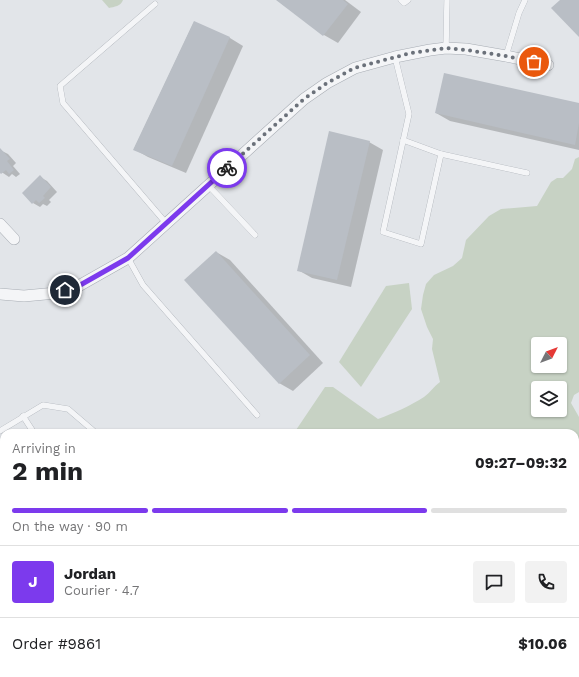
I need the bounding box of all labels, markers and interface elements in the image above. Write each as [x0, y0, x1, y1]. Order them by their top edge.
pin [517, 45, 551, 79]
icon: bag [523, 51, 545, 73]
courier [207, 148, 247, 188]
icon: bike [216, 157, 238, 179]
pin [48, 273, 82, 307]
icon: home [54, 279, 76, 301]
north arrow [531, 337, 567, 373]
map controls [531, 337, 567, 417]
button: layers [531, 381, 567, 417]
text: Arriving in [12, 441, 76, 456]
text: 09:27–09:32 [475, 454, 567, 472]
text: 2 min [12, 456, 83, 486]
text: On the way · 90 m [12, 519, 128, 534]
button: chat [473, 561, 515, 603]
button: phone [525, 561, 567, 603]
text: Jordan [64, 565, 116, 583]
text: J [28, 573, 38, 591]
text: Courier · 4.7 [64, 583, 139, 598]
text: Order #9861 [12, 635, 101, 653]
text: $10.06 [518, 635, 567, 653]

